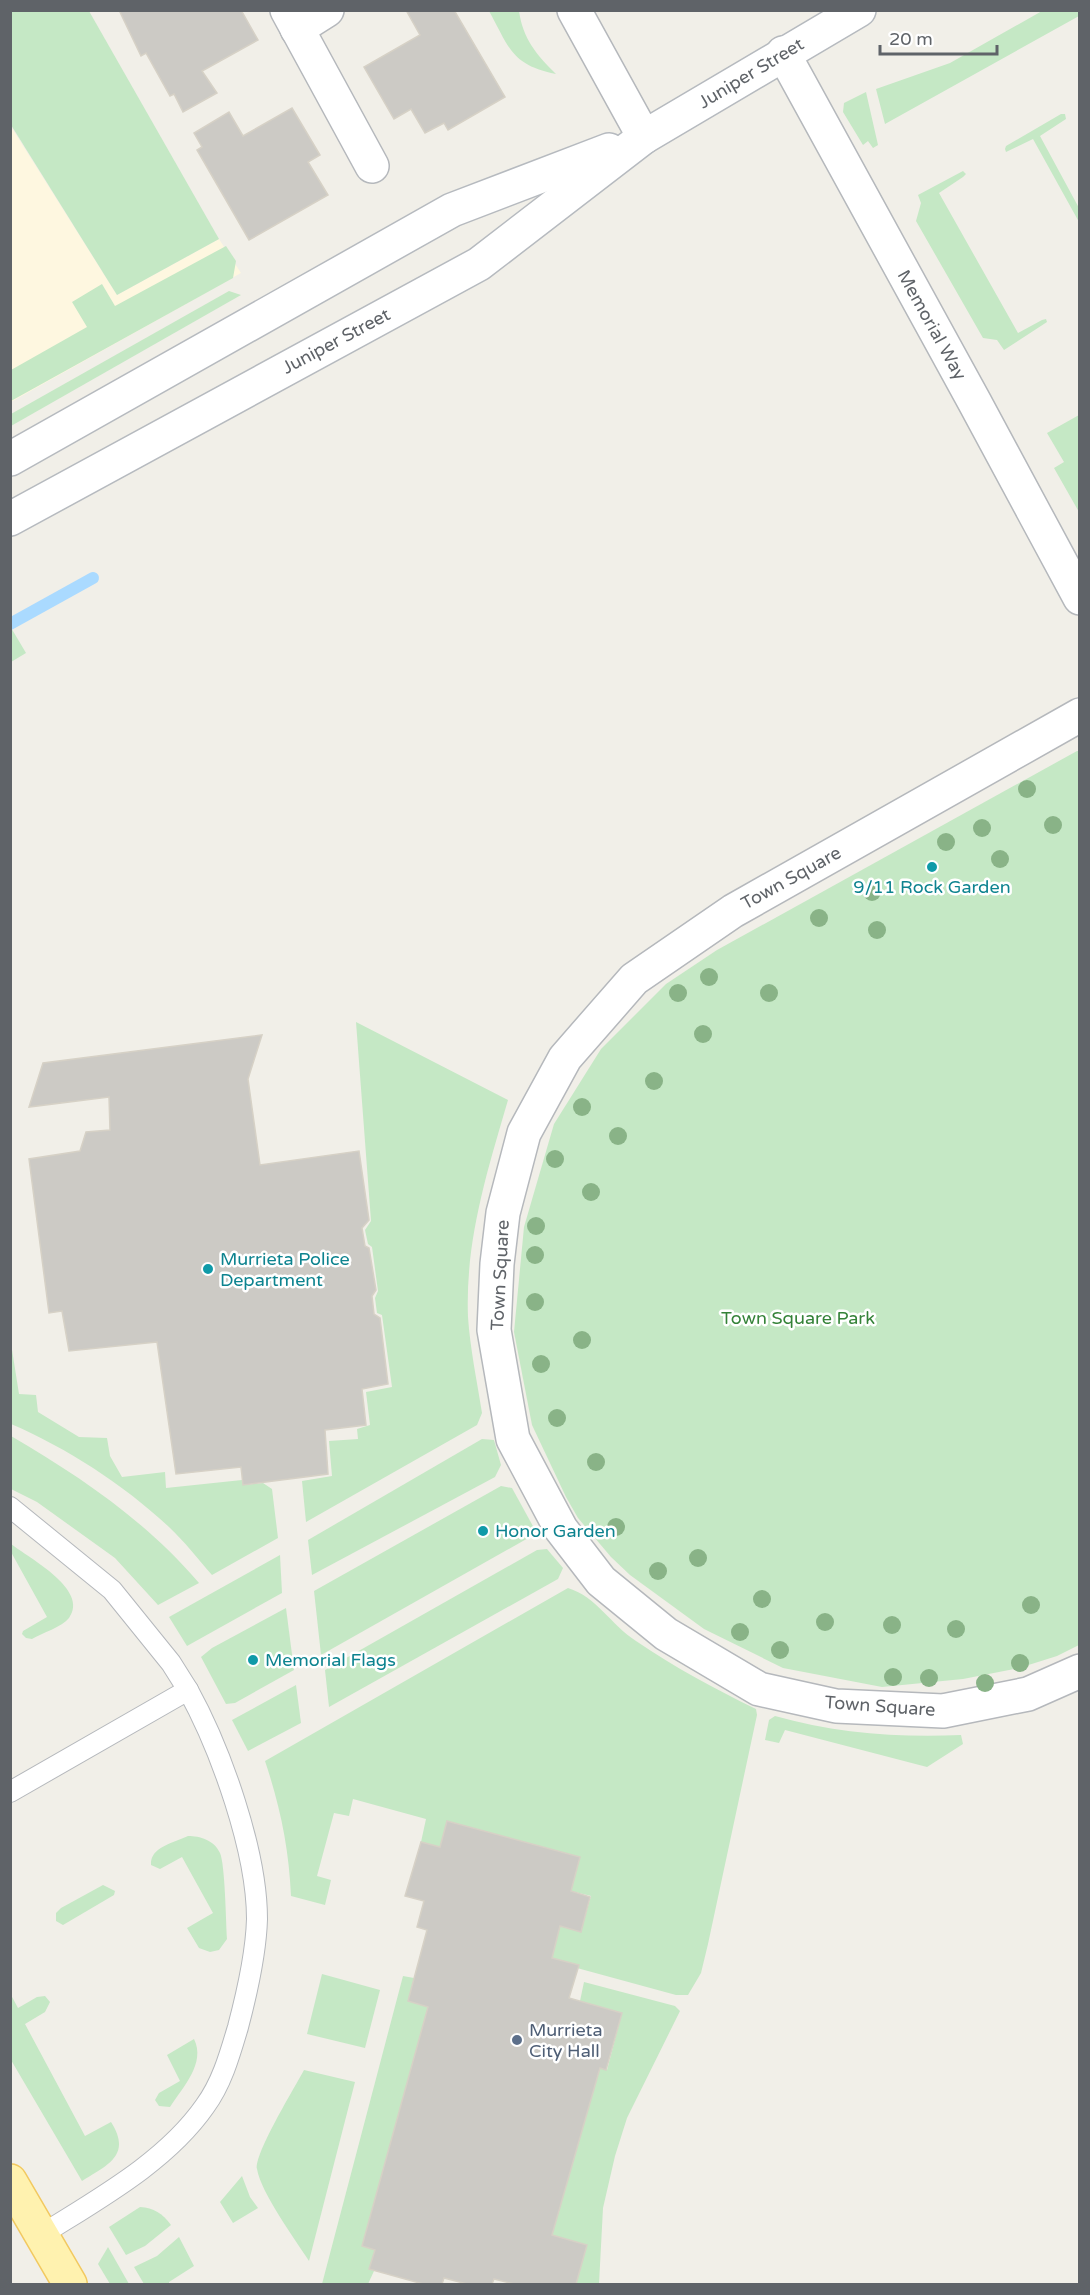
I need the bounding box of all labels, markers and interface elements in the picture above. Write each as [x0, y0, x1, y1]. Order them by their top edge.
scale bar [880, 18, 997, 56]
text: 20 m [889, 28, 933, 50]
street label: Juniper Street [694, 33, 808, 113]
street label: Memorial Way [893, 266, 971, 384]
street label: Juniper Street [278, 303, 394, 379]
street label: Town Square [737, 842, 845, 914]
marker: 9/11 Rock Garden [925, 860, 939, 874]
place label: 9/11 Rock Garden [853, 876, 1011, 898]
street label: Town Square [486, 1219, 514, 1331]
place label: Murrieta Police Department [220, 1248, 350, 1291]
marker: Murrieta Police Department [201, 1262, 215, 1276]
park label: Town Square Park [721, 1307, 875, 1329]
place label: Honor Garden [495, 1520, 616, 1542]
marker: Honor Garden [476, 1524, 490, 1538]
place label: Memorial Flags [265, 1649, 396, 1671]
marker: Memorial Flags [246, 1653, 260, 1667]
street label: Town Square [824, 1691, 936, 1721]
place label: Murrieta City Hall [529, 2019, 603, 2062]
marker: Murrieta City Hall [510, 2033, 524, 2047]

